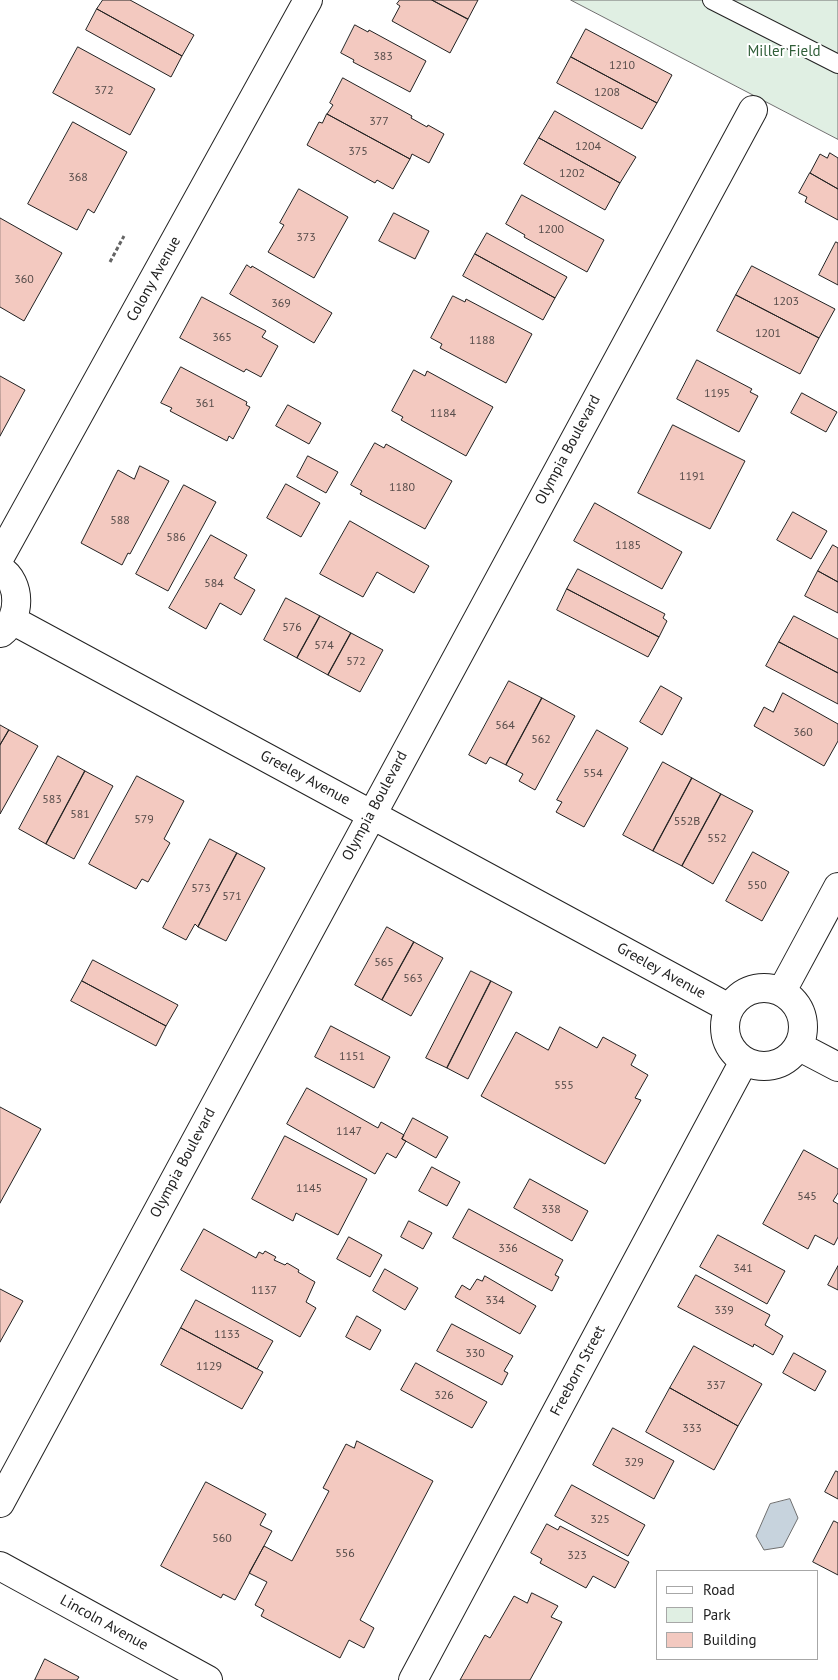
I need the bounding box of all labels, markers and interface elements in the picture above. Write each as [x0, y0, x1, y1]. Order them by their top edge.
park label: Miller Field [747, 43, 821, 61]
house number: 383 [373, 50, 393, 64]
house number: 1210 [609, 59, 635, 73]
house number: 372 [94, 84, 114, 98]
house number: 1208 [594, 86, 620, 100]
house number: 377 [369, 115, 389, 129]
house number: 1204 [575, 140, 601, 154]
house number: 375 [348, 145, 368, 159]
house number: 1202 [559, 167, 585, 181]
house number: 368 [68, 171, 88, 185]
house number: 1200 [538, 223, 564, 237]
house number: 373 [296, 231, 316, 245]
street label: Colony Avenue [123, 233, 185, 325]
house number: 360 [14, 273, 34, 287]
house number: 1203 [773, 295, 799, 309]
house number: 369 [271, 297, 291, 311]
house number: 1201 [755, 327, 781, 341]
house number: 365 [212, 331, 232, 345]
house number: 1188 [469, 334, 495, 348]
house number: 1195 [704, 387, 730, 401]
street label: Olympia Boulevard [531, 392, 605, 508]
house number: 361 [195, 397, 215, 411]
house number: 1184 [430, 407, 456, 421]
house number: 1191 [679, 470, 705, 484]
house number: 1180 [389, 481, 415, 495]
house number: 588 [110, 514, 130, 528]
house number: 586 [166, 531, 186, 545]
house number: 1185 [615, 539, 641, 553]
house number: 584 [204, 577, 224, 591]
house number: 576 [282, 621, 302, 635]
house number: 574 [314, 639, 334, 653]
house number: 572 [346, 655, 366, 669]
house number: 564 [495, 719, 515, 733]
house number: 360 [793, 726, 813, 740]
house number: 562 [531, 733, 551, 747]
street label: Greeley Avenue [257, 747, 353, 809]
street label: Olympia Boulevard [338, 748, 412, 864]
house number: 554 [583, 767, 603, 781]
house number: 583 [42, 793, 62, 807]
house number: 581 [70, 808, 90, 822]
house number: 579 [134, 813, 154, 827]
house number: 552B [674, 815, 700, 829]
house number: 552 [707, 832, 727, 846]
house number: 550 [747, 879, 767, 893]
house number: 573 [191, 882, 211, 896]
house number: 571 [222, 890, 242, 904]
street label: Greeley Avenue [613, 939, 709, 1003]
house number: 565 [374, 956, 394, 970]
house number: 563 [403, 972, 423, 986]
house number: 1151 [339, 1050, 365, 1064]
house number: 555 [554, 1079, 574, 1093]
street label: Olympia Boulevard [146, 1105, 220, 1221]
house number: 1147 [336, 1125, 362, 1139]
house number: 1145 [296, 1182, 322, 1196]
house number: 545 [797, 1190, 817, 1204]
house number: 338 [541, 1203, 561, 1217]
house number: 336 [498, 1242, 518, 1256]
house number: 341 [733, 1262, 753, 1276]
house number: 1137 [251, 1284, 277, 1298]
house number: 334 [485, 1294, 505, 1308]
house number: 339 [714, 1304, 734, 1318]
street label: Freeborn Street [547, 1323, 609, 1419]
house number: 1133 [214, 1328, 240, 1342]
house number: 330 [465, 1347, 485, 1361]
house number: 1129 [196, 1360, 222, 1374]
house number: 337 [706, 1379, 726, 1393]
house number: 326 [434, 1389, 454, 1403]
house number: 333 [682, 1422, 702, 1436]
house number: 329 [624, 1456, 644, 1470]
house number: 325 [590, 1513, 610, 1527]
house number: 560 [212, 1532, 232, 1546]
house number: 556 [335, 1547, 355, 1561]
house number: 323 [567, 1549, 587, 1563]
legend [656, 1570, 818, 1660]
text: Road [703, 1580, 735, 1599]
street label: Lincoln Avenue [57, 1591, 151, 1655]
text: Park [703, 1605, 731, 1624]
text: Building [703, 1630, 757, 1649]

